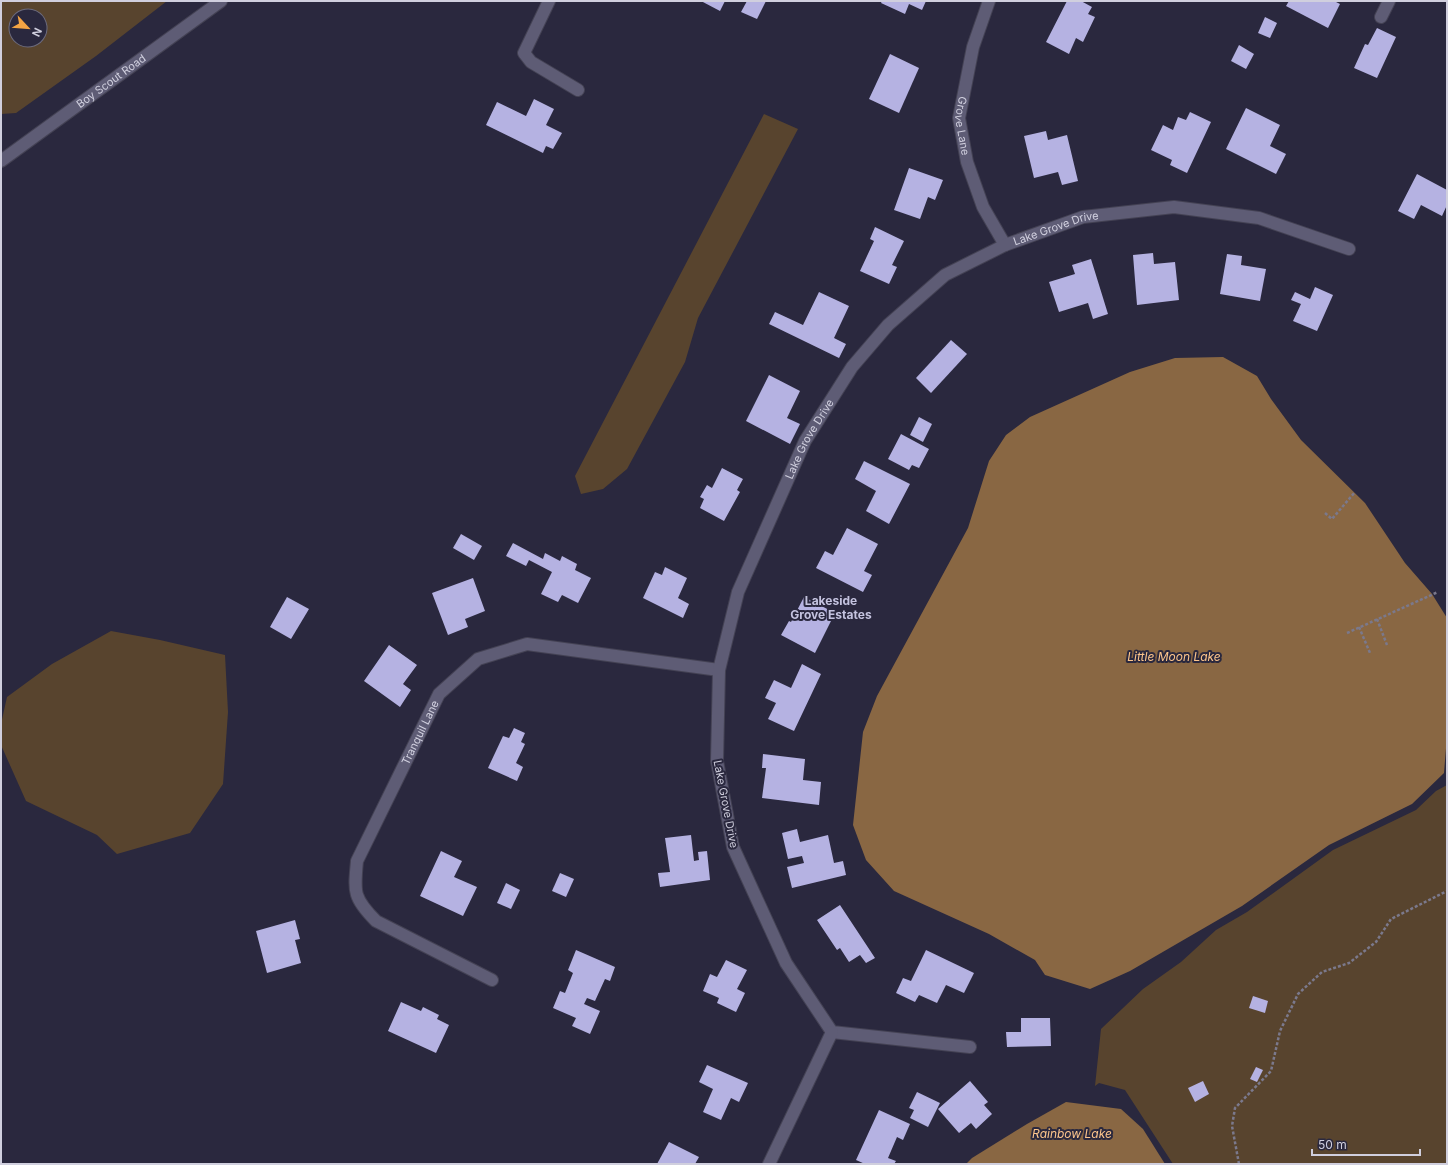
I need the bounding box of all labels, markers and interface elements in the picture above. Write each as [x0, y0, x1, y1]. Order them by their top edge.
north arrow [8, 8, 48, 48]
text: N [29, 26, 45, 39]
street label: Boy Scout Road [73, 51, 149, 111]
street label: Grove Lane [952, 95, 973, 156]
street label: Lake Grove Drive [1011, 208, 1099, 248]
street label: Lake Grove Drive [782, 396, 837, 481]
district label: Lakeside Grove Estates [790, 593, 872, 622]
water label: Little Moon Lake [1127, 649, 1221, 664]
street label: Tranquil Lane [398, 698, 442, 767]
street label: Lake Grove Drive [711, 759, 741, 849]
water label: Rainbow Lake [1032, 1126, 1112, 1141]
scale bar [1312, 1131, 1420, 1157]
text: 50 m [1318, 1137, 1347, 1152]

